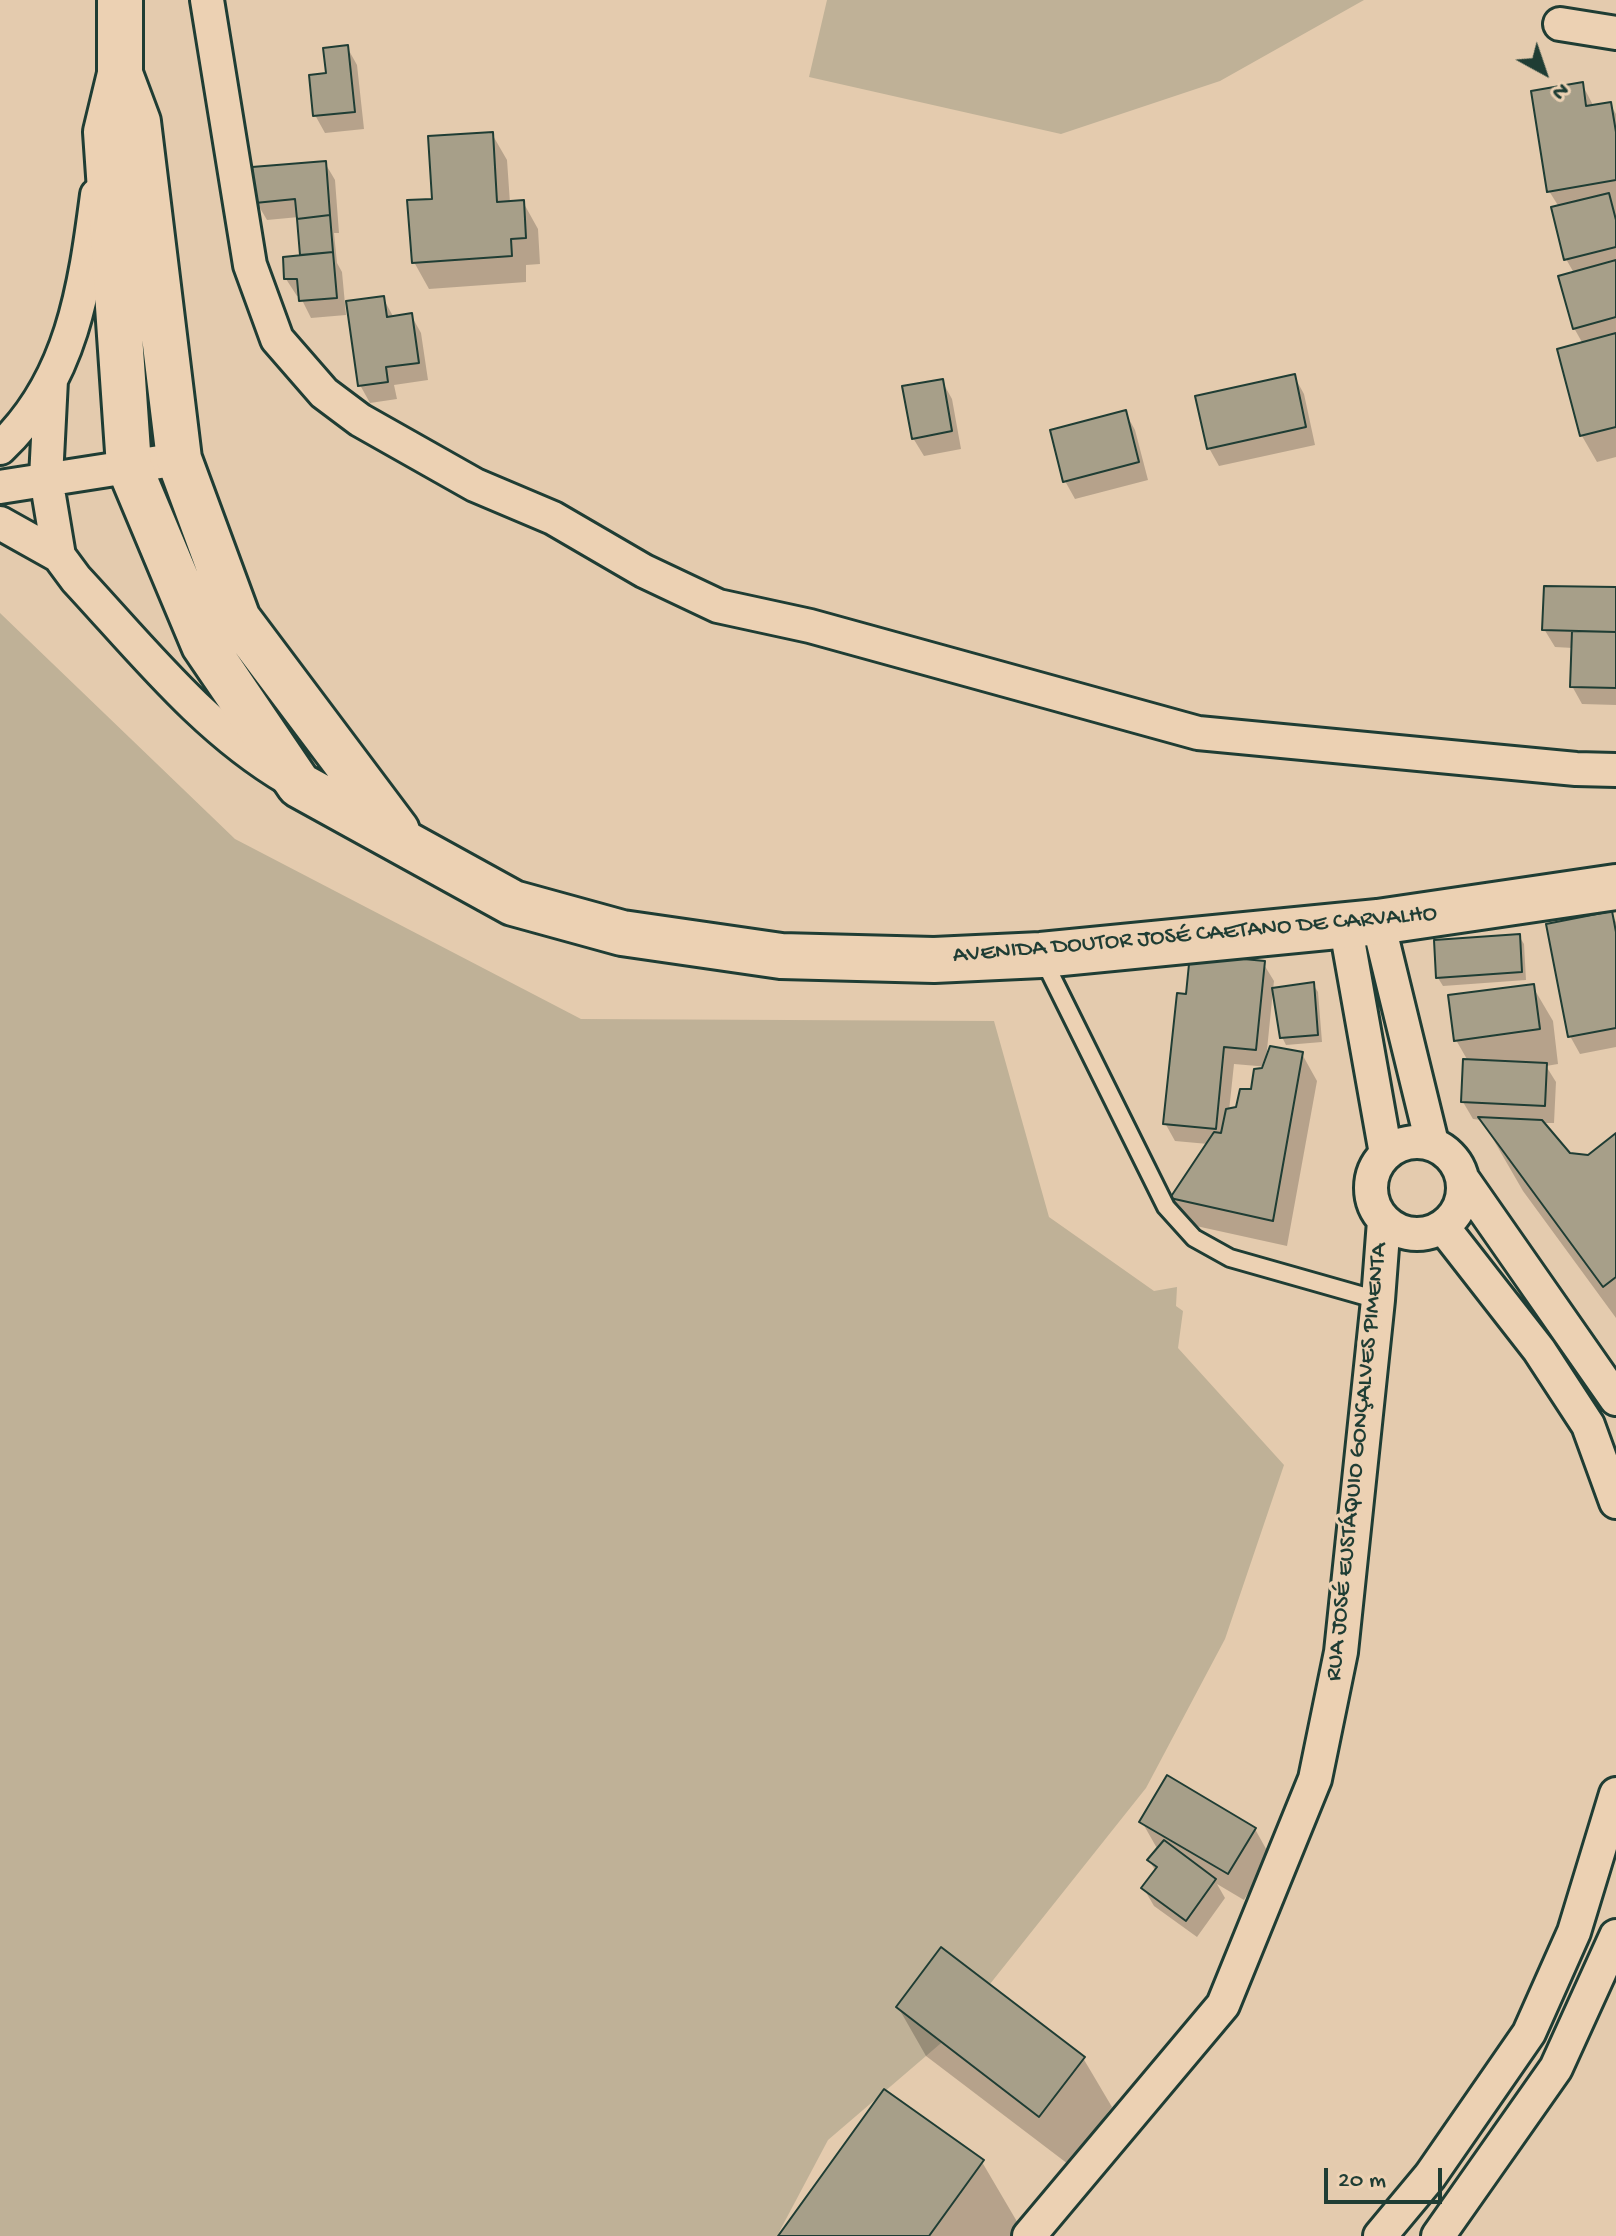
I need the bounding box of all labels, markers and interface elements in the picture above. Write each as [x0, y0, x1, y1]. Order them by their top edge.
north arrow [1504, 32, 1584, 112]
text: N [1546, 76, 1573, 105]
street label: AVENIDA DOUTOR JOSÉ CAETANO DE CARVALHO [952, 900, 1438, 972]
street label: RUA JOSÉ EUSTÁQUIO GONÇALVES PIMENTA [1321, 1241, 1395, 1683]
scale bar [1328, 2152, 1446, 2202]
text: 20 m [1338, 2167, 1386, 2196]

